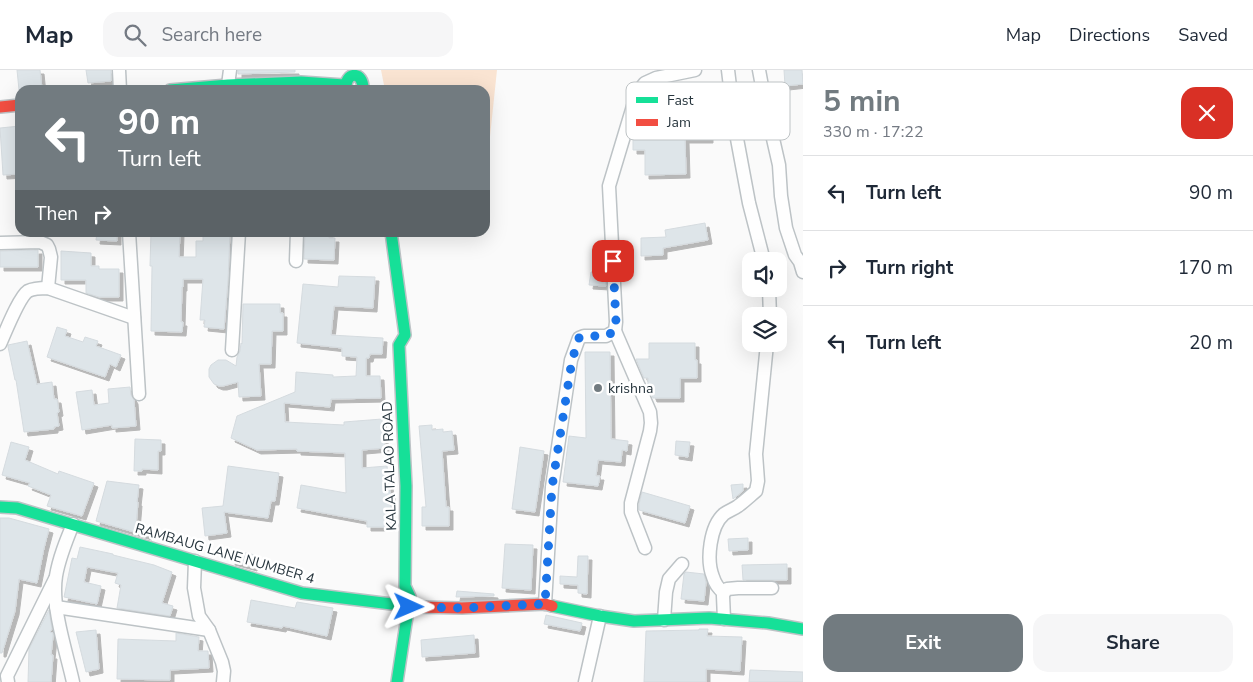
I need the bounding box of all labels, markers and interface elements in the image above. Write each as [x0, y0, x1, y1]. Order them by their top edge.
search box [103, 12, 453, 57]
text: Map [25, 19, 73, 51]
icon: search [121, 21, 149, 49]
text: Search here [161, 22, 262, 48]
text: Map [1006, 23, 1041, 47]
text: Directions [1069, 23, 1150, 47]
text: Saved [1178, 23, 1228, 47]
text: 5 min [823, 81, 901, 122]
legend [626, 82, 790, 140]
button: close [1181, 87, 1233, 139]
text: Fast [667, 91, 693, 110]
text: 90 m [118, 99, 200, 146]
icon: left [35, 105, 100, 170]
text: Jam [666, 113, 691, 132]
text: 330 m · 17:22 [823, 121, 924, 143]
text: Turn left [118, 144, 201, 174]
icon: left [823, 179, 851, 207]
text: Turn left [866, 180, 941, 206]
text: 90 m [1189, 180, 1233, 206]
icon: right [88, 200, 116, 228]
text: Then [35, 201, 78, 227]
pin [592, 240, 634, 282]
icon: arrive [599, 247, 627, 275]
map controls [742, 252, 787, 352]
button: sound [742, 252, 787, 297]
icon: right [823, 254, 851, 282]
text: Turn right [866, 255, 953, 281]
text: 170 m [1178, 255, 1233, 281]
button: layers [742, 307, 787, 352]
icon: left [823, 329, 851, 357]
text: Turn left [866, 330, 941, 356]
text: 20 m [1189, 330, 1233, 356]
place label: krishna [608, 379, 653, 398]
marker: krishna [592, 382, 604, 394]
street label: KALA TALAO ROAD [378, 401, 401, 531]
street label: RAMBAUG LANE NUMBER 4 [133, 519, 317, 588]
position arrow [382, 580, 434, 632]
button: Exit [823, 614, 1023, 672]
button: Share [1033, 614, 1233, 672]

